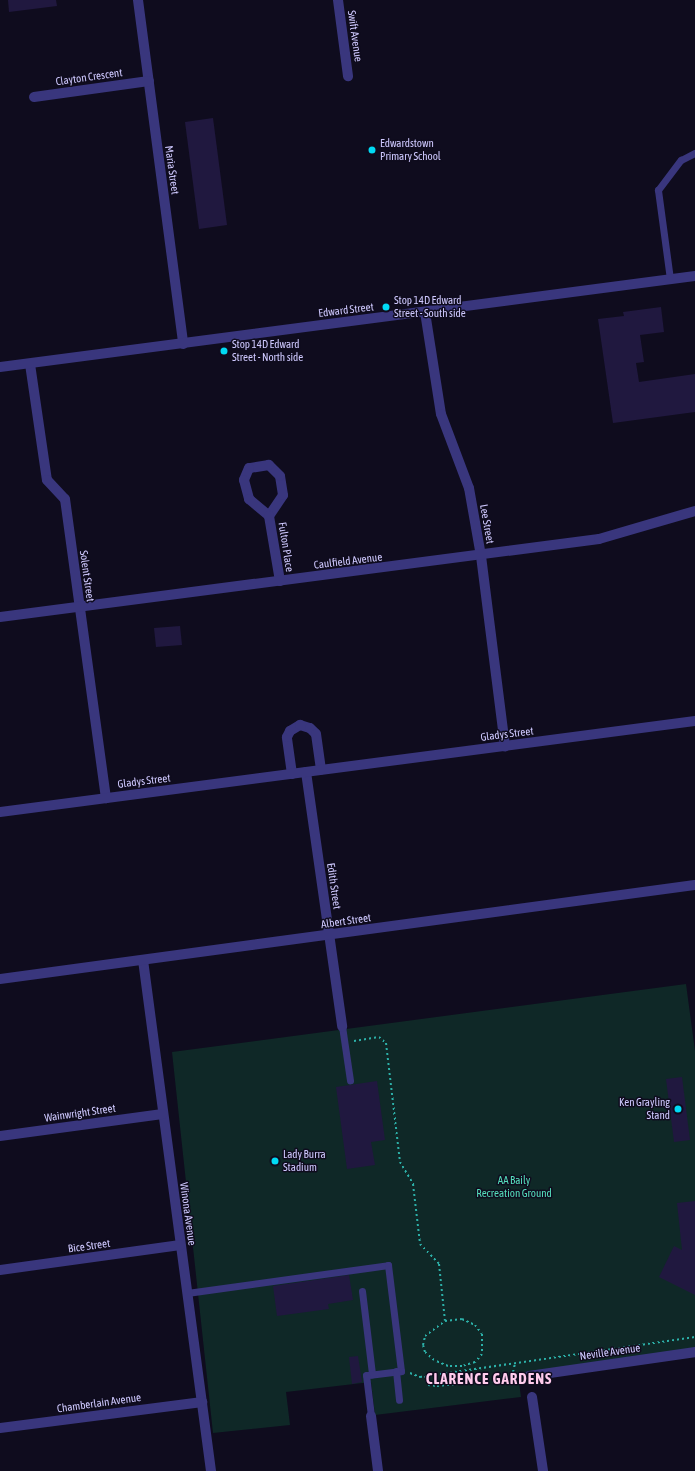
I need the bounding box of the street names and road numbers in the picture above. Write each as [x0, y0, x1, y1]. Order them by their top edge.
street label: Swift Avenue [345, 9, 365, 63]
street label: Clayton Crescent [55, 66, 123, 88]
street label: Maria Street [162, 145, 182, 195]
street label: Edward Street [318, 300, 374, 320]
street label: Lee Street [477, 503, 497, 545]
street label: Fulton Place [276, 521, 296, 573]
street label: Solent Street [77, 549, 97, 603]
street label: Caulfield Avenue [313, 550, 383, 572]
street label: Gladys Street [480, 724, 534, 744]
street label: Gladys Street [117, 771, 171, 791]
street label: Edith Street [324, 862, 344, 910]
street label: Albert Street [320, 911, 372, 931]
street label: Wainwright Street [44, 1101, 116, 1125]
street label: Winona Avenue [177, 1182, 199, 1246]
street label: Bice Street [67, 1237, 111, 1255]
street label: Neville Avenue [579, 1341, 641, 1363]
street label: Chamberlain Avenue [56, 1391, 142, 1415]

